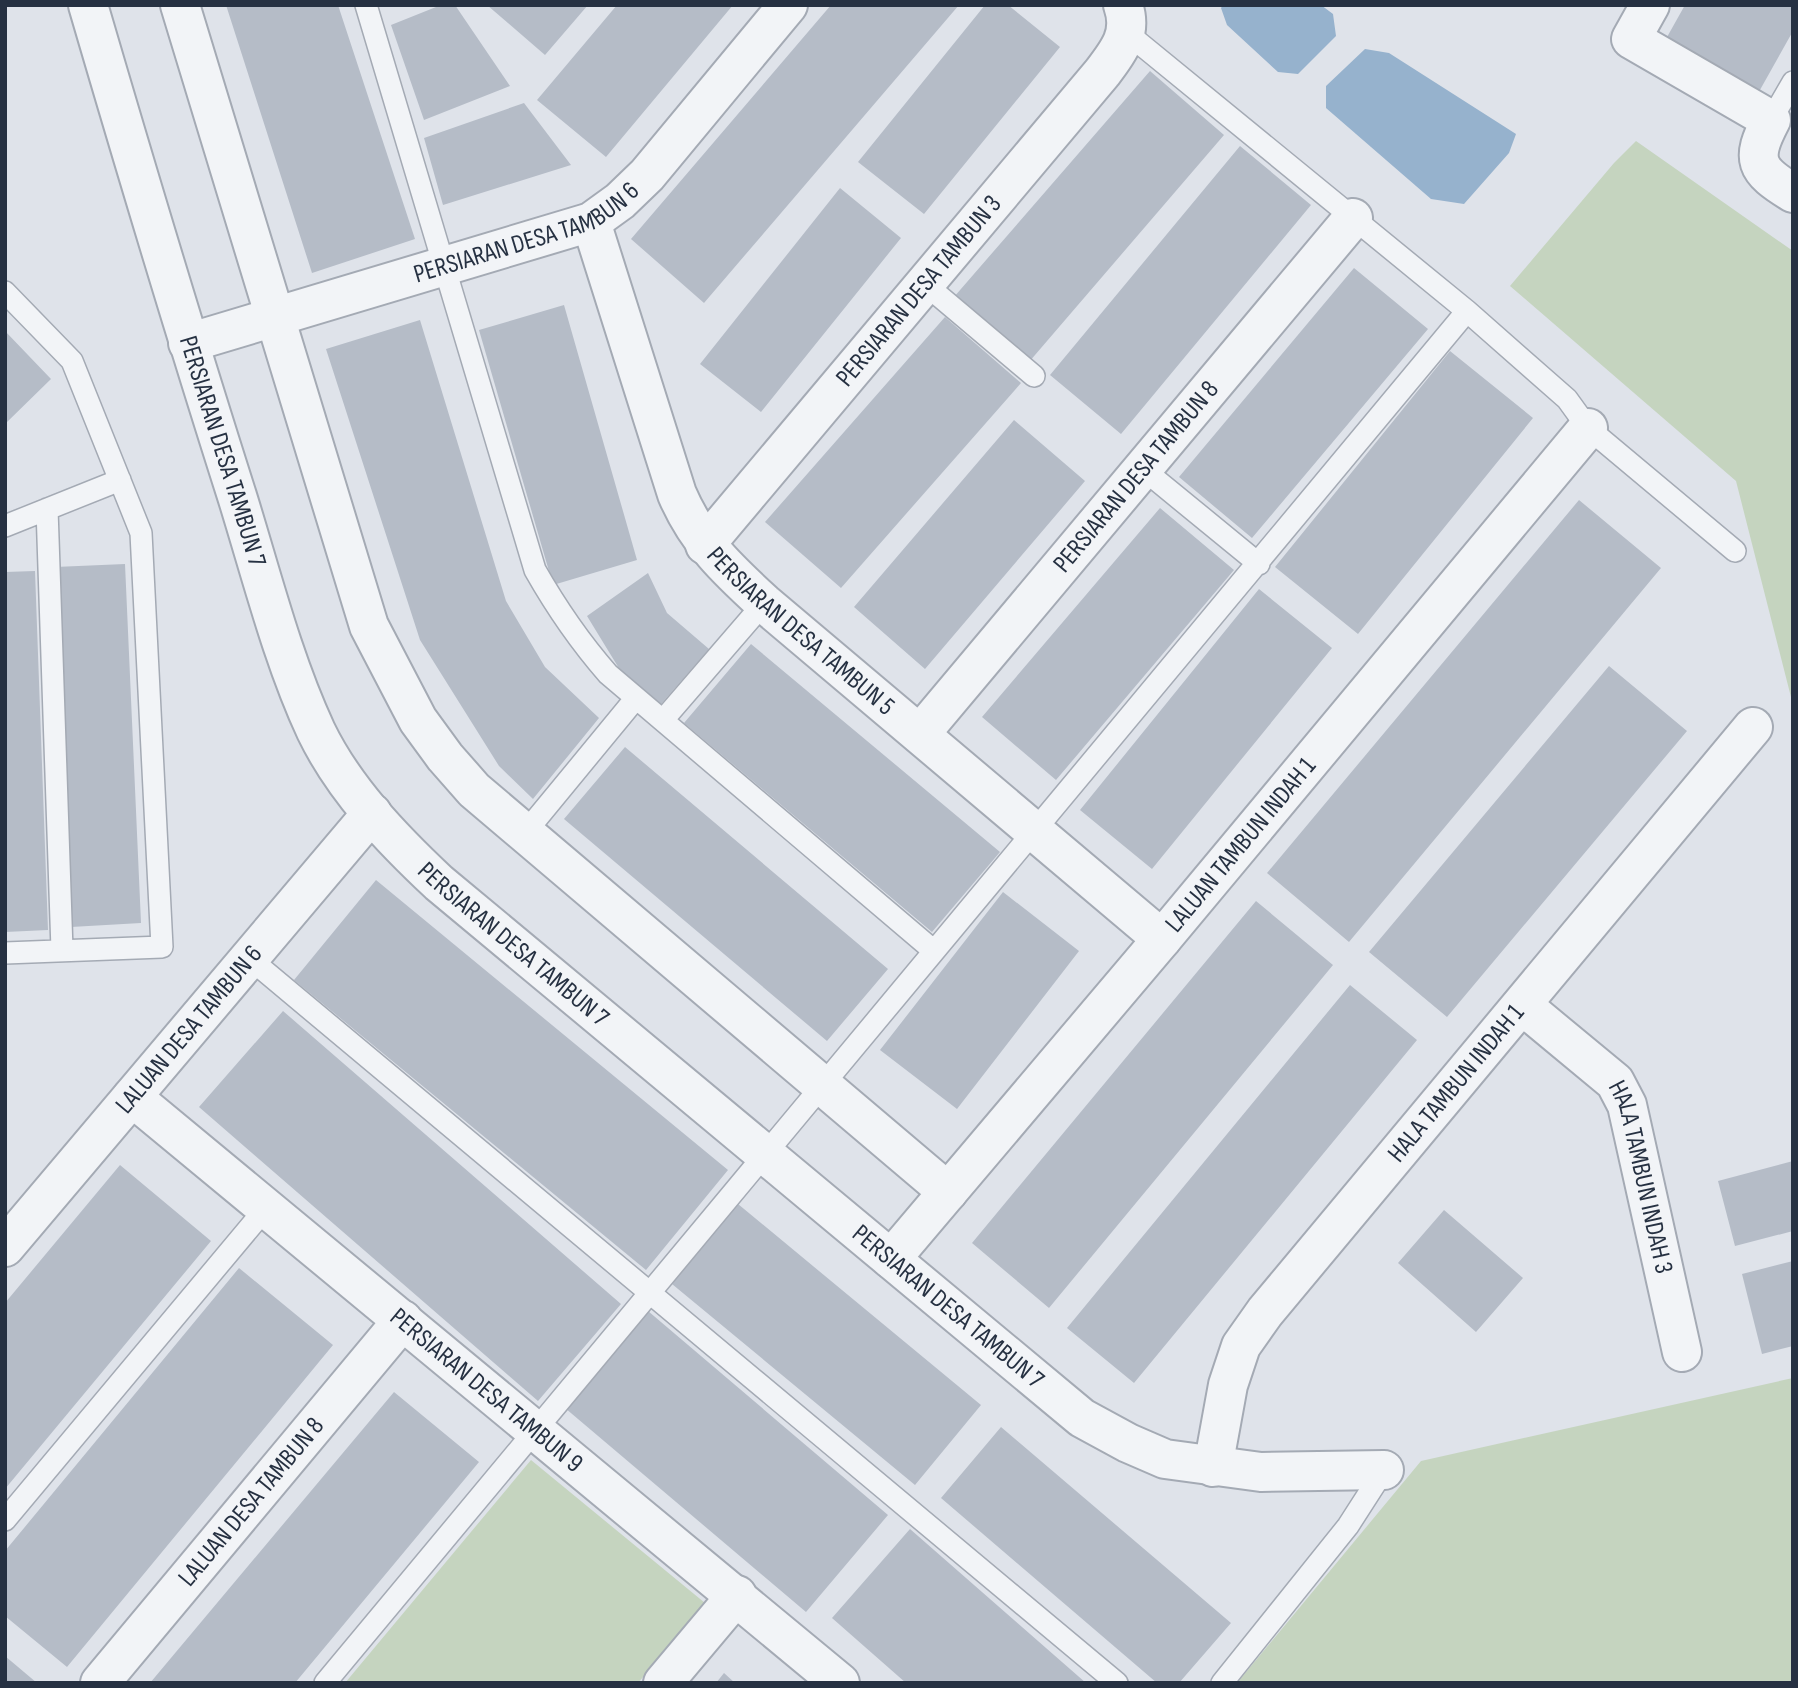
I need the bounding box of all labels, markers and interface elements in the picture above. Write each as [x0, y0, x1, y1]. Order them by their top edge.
street label: PERSIARAN DESA TAMBUN 6 [410, 175, 646, 290]
street label: PERSIARAN DESA TAMBUN 3 [829, 189, 1008, 393]
street label: PERSIARAN DESA TAMBUN 7 [172, 332, 273, 571]
street label: PERSIARAN DESA TAMBUN 8 [1047, 374, 1225, 579]
street label: PERSIARAN DESA TAMBUN 5 [700, 541, 901, 722]
street label: LALUAN TAMBUN INDAH 1 [1159, 751, 1322, 938]
street label: PERSIARAN DESA TAMBUN 7 [411, 856, 615, 1033]
street label: LALUAN DESA TAMBUN 6 [109, 939, 269, 1120]
street label: HALA TAMBUN INDAH 1 [1381, 998, 1531, 1168]
street label: HALA TAMBUN INDAH 3 [1601, 1075, 1680, 1276]
street label: PERSIARAN DESA TAMBUN 7 [846, 1218, 1051, 1396]
street label: PERSIARAN DESA TAMBUN 9 [384, 1302, 589, 1479]
street label: LALUAN DESA TAMBUN 8 [172, 1411, 331, 1593]

